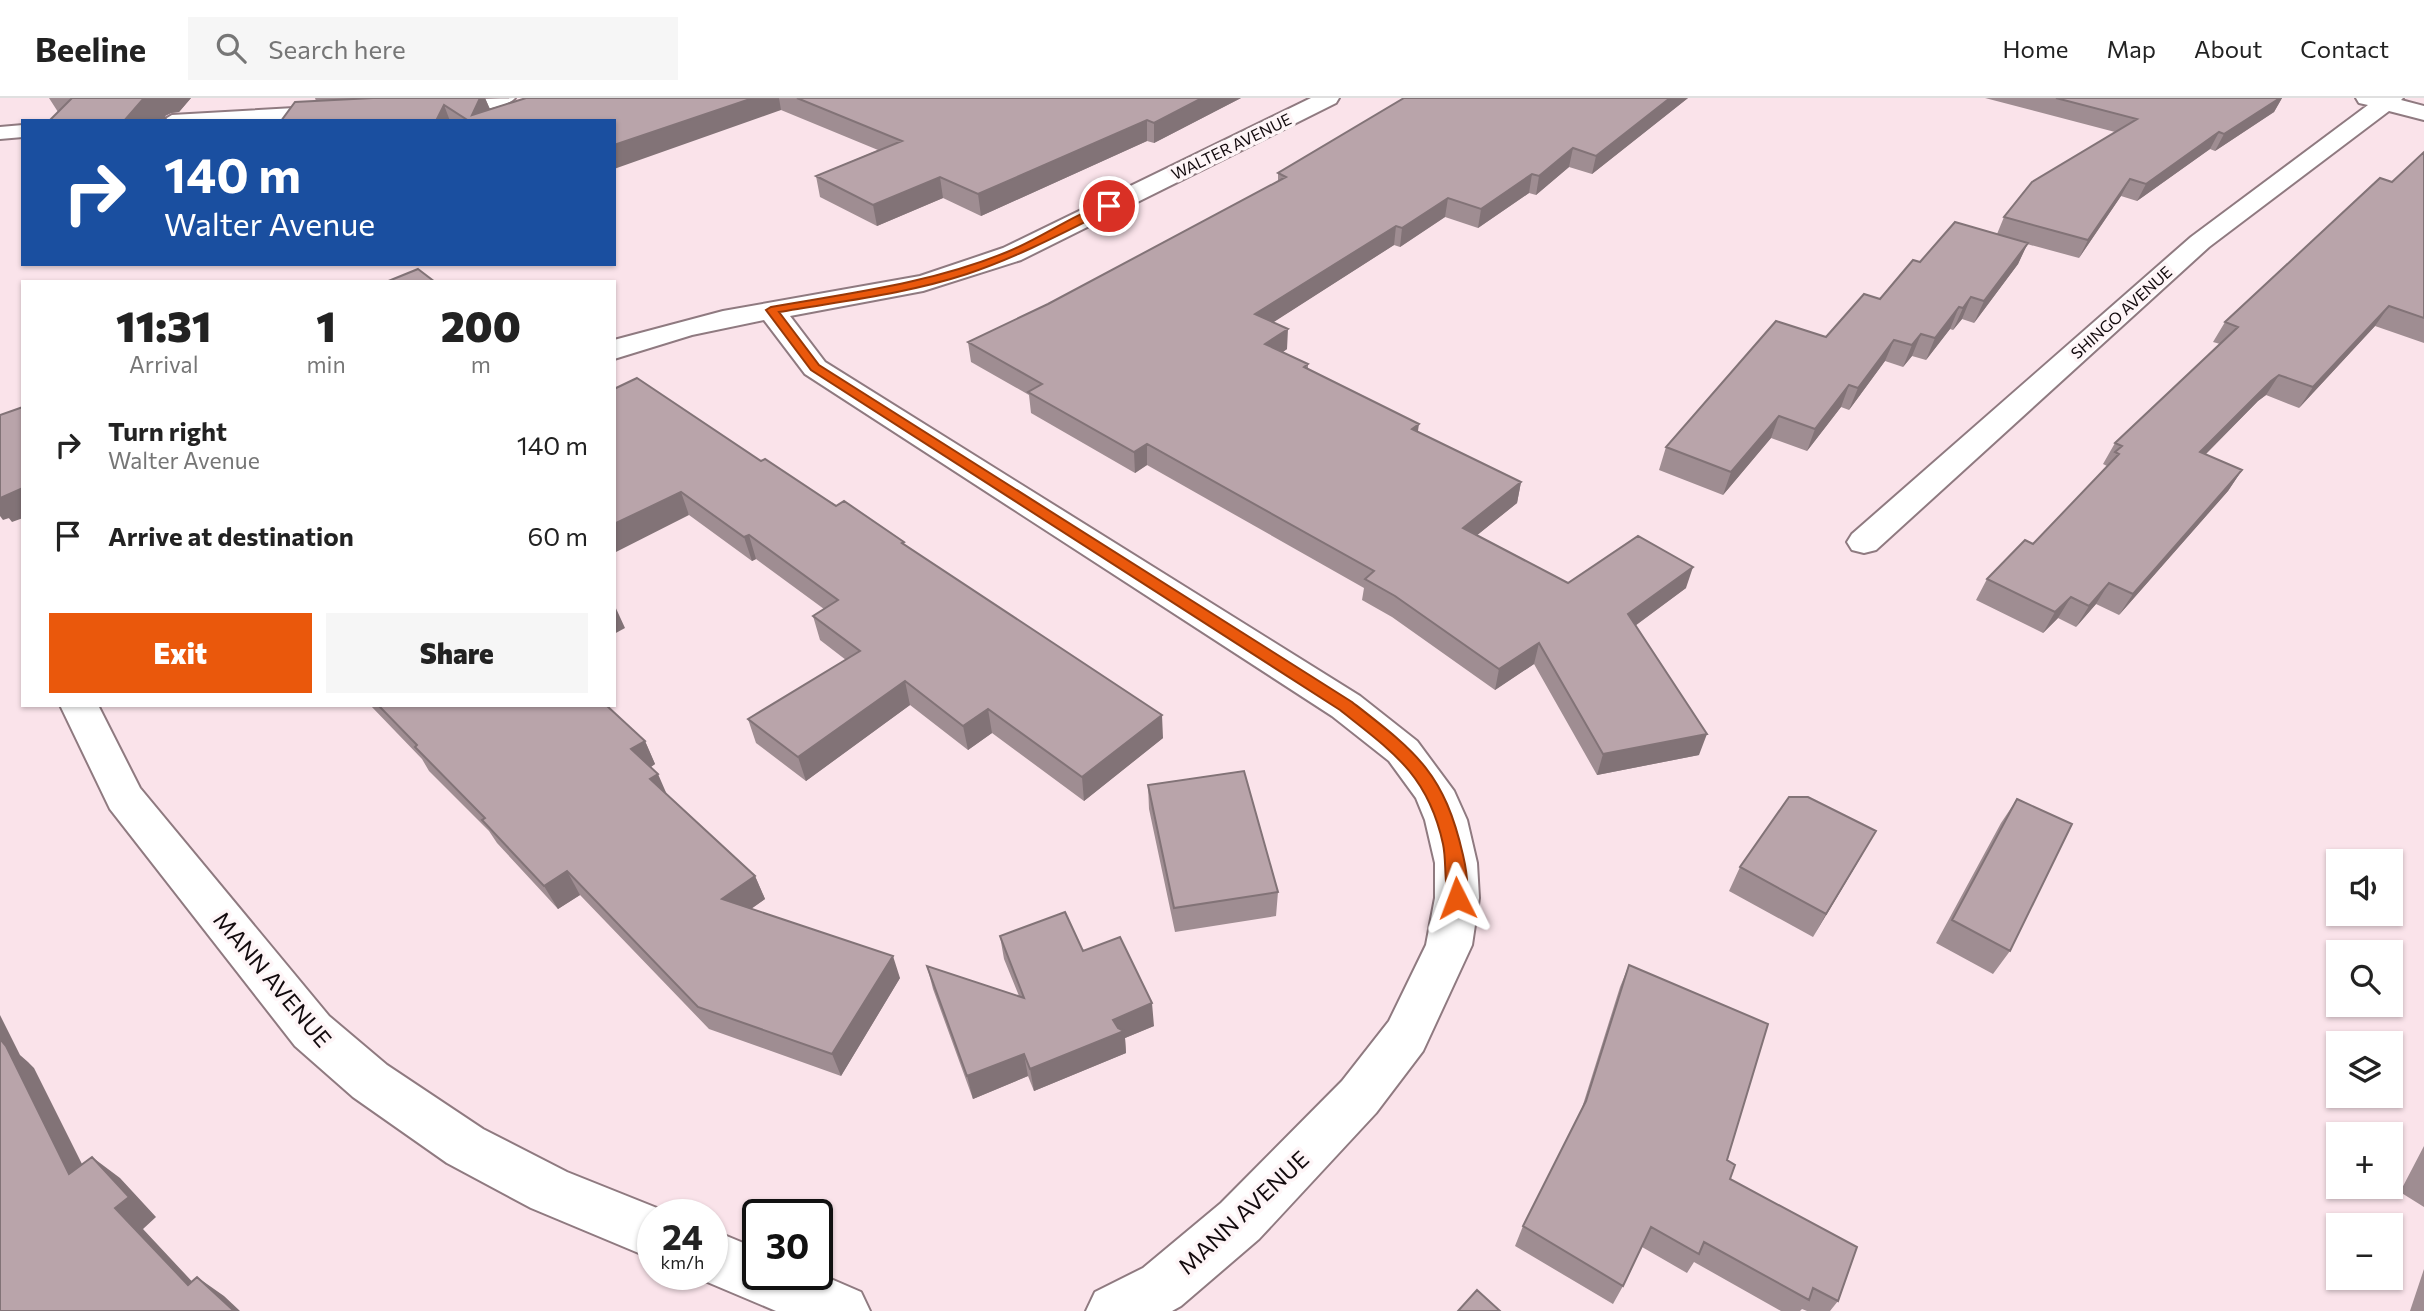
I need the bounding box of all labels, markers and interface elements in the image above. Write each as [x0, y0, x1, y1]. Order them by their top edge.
search box [188, 17, 678, 80]
text: Beeline [35, 28, 146, 69]
icon: search [212, 29, 250, 67]
text: Search here [268, 33, 406, 64]
text: Home [2003, 34, 2069, 63]
text: Map [2107, 34, 2156, 63]
text: About [2194, 34, 2262, 63]
text: Contact [2300, 34, 2389, 63]
street label: WALTER AVENUE [1168, 109, 1294, 183]
text: 140 m [164, 143, 301, 203]
icon: right [49, 147, 140, 238]
pin [1079, 176, 1139, 236]
icon: arrive [1090, 187, 1128, 225]
text: Walter Avenue [164, 203, 375, 243]
street label: SHINGO AVENUE [2067, 262, 2175, 362]
text: 11:31 [116, 299, 211, 351]
text: 1 [316, 299, 336, 351]
text: 200 [441, 299, 521, 351]
text: Arrival [129, 350, 199, 378]
text: min [306, 350, 346, 378]
text: m [471, 350, 491, 378]
text: Turn right [108, 415, 227, 446]
icon: right [49, 426, 87, 464]
text: 140 m [517, 429, 588, 460]
text: Walter Avenue [108, 446, 260, 474]
icon: arrive [49, 517, 87, 555]
text: Arrive at destination [108, 520, 354, 551]
text: 60 m [528, 520, 588, 551]
button: Exit [49, 613, 312, 693]
button: Share [326, 613, 588, 693]
map controls [2326, 849, 2403, 1290]
button: sound [2326, 849, 2403, 926]
position arrow [1420, 861, 1494, 935]
street label: MANN AVENUE [208, 905, 338, 1053]
button: search [2326, 940, 2403, 1017]
button: layers [2326, 1031, 2403, 1108]
button: + [2326, 1122, 2403, 1199]
street label: MANN AVENUE [1172, 1144, 1314, 1280]
speed limit sign: 30 [742, 1199, 833, 1290]
button: − [2326, 1213, 2403, 1290]
text: 24 [662, 1214, 703, 1257]
text: km/h [661, 1251, 704, 1273]

